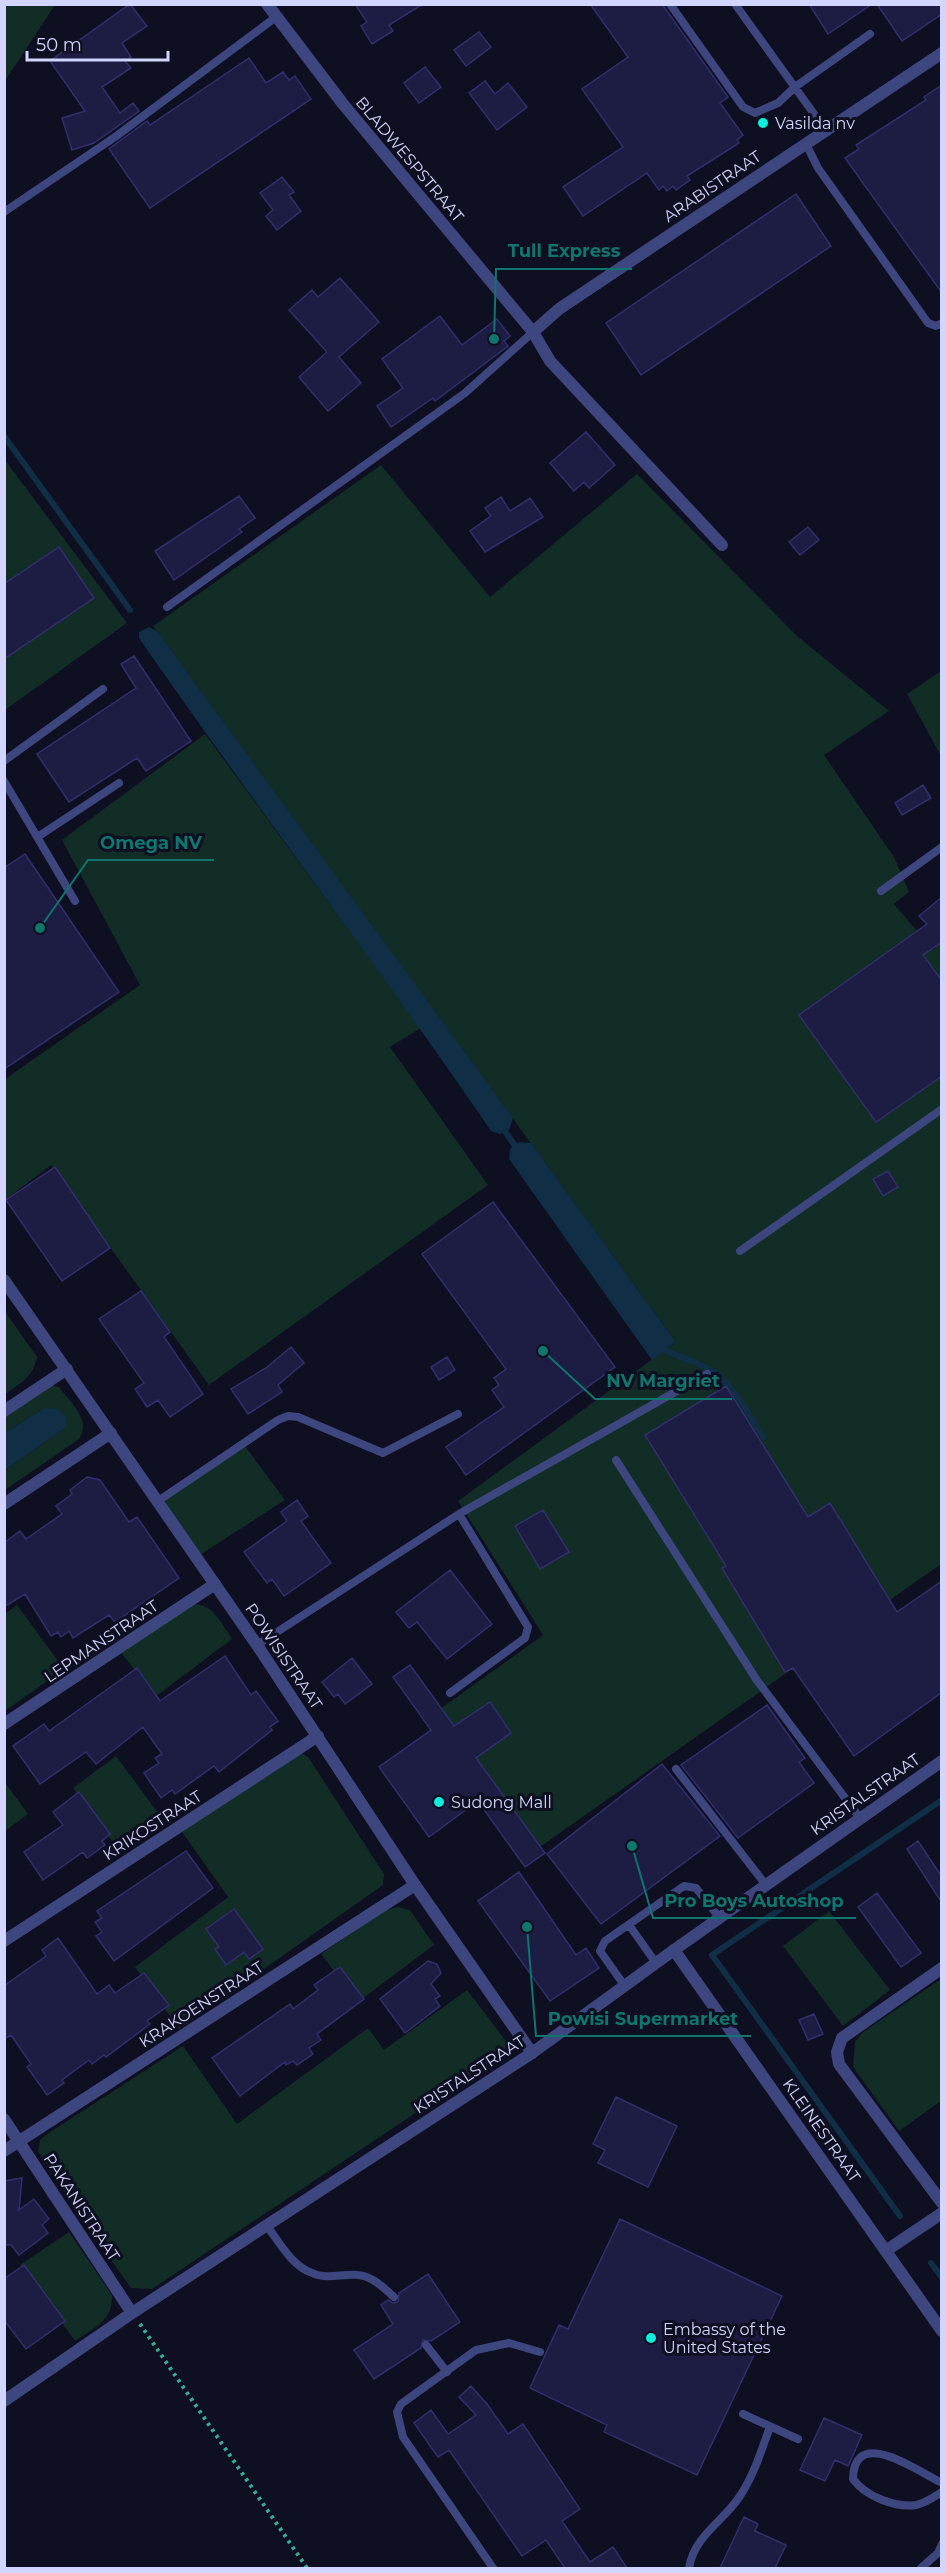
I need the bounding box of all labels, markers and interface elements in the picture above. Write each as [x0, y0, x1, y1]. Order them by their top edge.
scale bar [27, 24, 168, 62]
text: 50 m [36, 34, 82, 56]
street label: BLADWESPSTRAAT [352, 93, 468, 226]
place label: Vasilda nv [775, 114, 855, 133]
marker: Vasilda nv [756, 116, 770, 130]
street label: ARABISTRAAT [660, 146, 765, 226]
callout: Tull Express [496, 233, 632, 269]
text: Tull Express [508, 240, 621, 262]
callout: Omega NV [88, 824, 214, 860]
text: Omega NV [100, 832, 203, 854]
callout: NV Margriet [595, 1363, 732, 1399]
text: NV Margriet [606, 1370, 720, 1392]
street label: LEPMANSTRAAT [41, 1596, 163, 1687]
street label: POWISISTRAAT [241, 1600, 327, 1714]
street label: KRISTALSTRAAT [807, 1749, 924, 1839]
street label: KRIKOSTRAAT [99, 1786, 206, 1864]
place label: Sudong Mall [451, 1793, 552, 1812]
marker: Sudong Mall [432, 1795, 446, 1809]
callout: Pro Boys Autoshop [653, 1882, 856, 1918]
text: Pro Boys Autoshop [664, 1890, 844, 1912]
street label: KRAKOENSTRAAT [136, 1957, 268, 2052]
callout: Powisi Supermarket [536, 2000, 751, 2036]
text: Powisi Supermarket [548, 2008, 738, 2030]
street label: KRISTALSTRAAT [410, 2031, 529, 2118]
street label: KLEINESTRAAT [779, 2075, 865, 2186]
street label: PAKANISTRAAT [40, 2150, 124, 2265]
place label: Embassy of the United States [663, 2320, 786, 2357]
marker: Embassy of the United States [644, 2331, 658, 2345]

